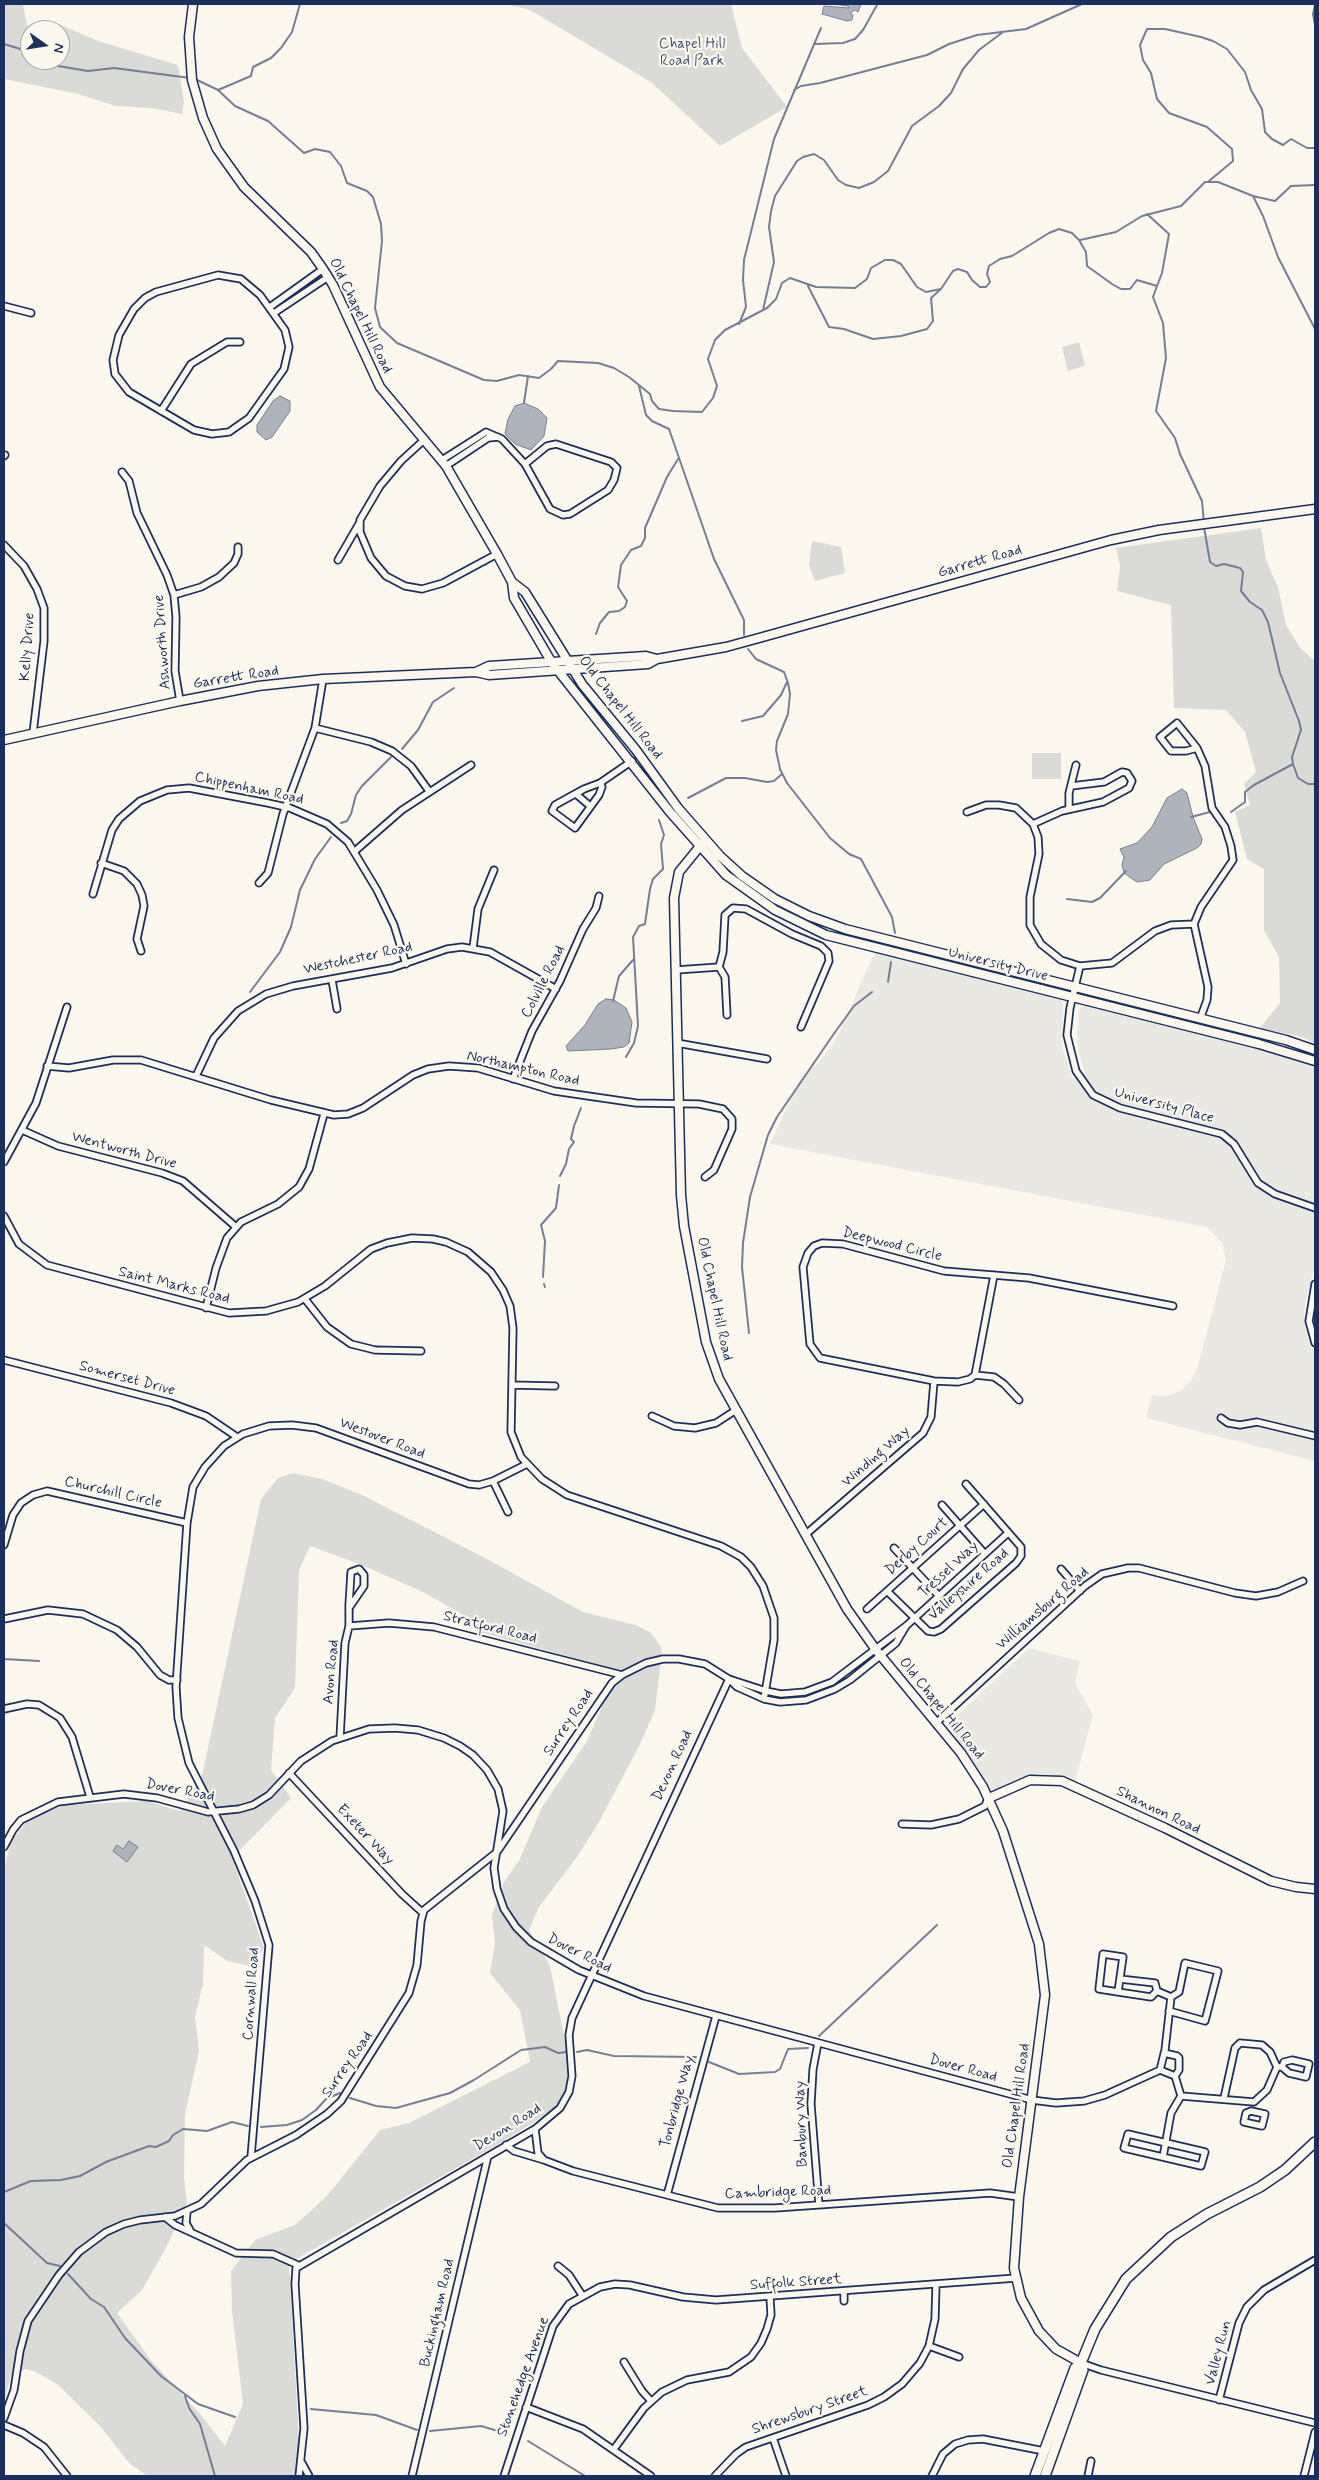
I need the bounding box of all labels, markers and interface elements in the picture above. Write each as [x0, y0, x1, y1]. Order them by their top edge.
north arrow [20, 20, 70, 70]
park label: Chapel Hill Road Park [659, 36, 725, 71]
text: N [49, 42, 68, 55]
street label: Old Chapel Hill Road [324, 255, 396, 377]
street label: Garrett Road [936, 541, 1024, 583]
street label: Ashworth Drive [151, 594, 175, 690]
street label: Kelly Drive [17, 612, 39, 682]
street label: Old Chapel Hill Road [574, 653, 666, 763]
street label: Garrett Road [192, 662, 280, 694]
street label: Chippenham Road [193, 769, 305, 809]
street label: Westchester Road [302, 939, 414, 979]
street label: Colville Road [518, 943, 570, 1021]
street label: University Drive [946, 944, 1050, 986]
street label: Northampton Road [465, 1047, 581, 1091]
street label: University Place [1112, 1084, 1216, 1128]
street label: Wentworth Drive [69, 1128, 179, 1174]
street label: Deepwood Circle [840, 1224, 944, 1266]
street label: Old Chapel Hill Road [692, 1235, 736, 1363]
street label: Saint Marks Road [116, 1263, 232, 1309]
street label: Somerset Drive [77, 1358, 177, 1400]
street label: Westover Road [337, 1414, 427, 1464]
street label: Winding Way [838, 1423, 914, 1491]
street label: Churchill Circle [62, 1473, 164, 1513]
street label: Derby Court [882, 1514, 952, 1580]
street label: Tressel Way [915, 1538, 983, 1602]
street label: Valleyshire Road [925, 1545, 1013, 1625]
street label: Williamsburg Road [993, 1564, 1093, 1654]
street label: Stratford Road [441, 1608, 539, 1648]
street label: Avon Road [320, 1639, 344, 1705]
street label: Old Chapel Hill Road [894, 1654, 988, 1764]
street label: Surrey Road [540, 1686, 598, 1760]
street label: Devon Road [649, 1728, 697, 1804]
street label: Dover Road [144, 1776, 216, 1806]
street label: Shannon Road [1113, 1783, 1203, 1839]
street label: Exeter Way [332, 1801, 398, 1869]
street label: Dover Road [544, 1930, 614, 1978]
street label: Cornwall Road [240, 1947, 264, 2041]
street label: Surrey Road [319, 2028, 377, 2102]
street label: Old Chapel Hill Road [999, 2042, 1035, 2170]
street label: Dover Road [927, 2051, 999, 2087]
street label: Tonbridge Way [657, 2054, 699, 2150]
street label: Banbury Way [791, 2081, 813, 2167]
street label: Devon Road [471, 2100, 545, 2156]
street label: Cambridge Road [724, 2182, 832, 2204]
street label: Buckingham Road [417, 2257, 459, 2369]
street label: Suffolk Street [750, 2271, 842, 2295]
street label: Stonehedge Avenue [494, 2314, 554, 2440]
street label: Valley Run [1202, 2319, 1236, 2387]
street label: Shrewsbury Street [750, 2383, 870, 2439]

